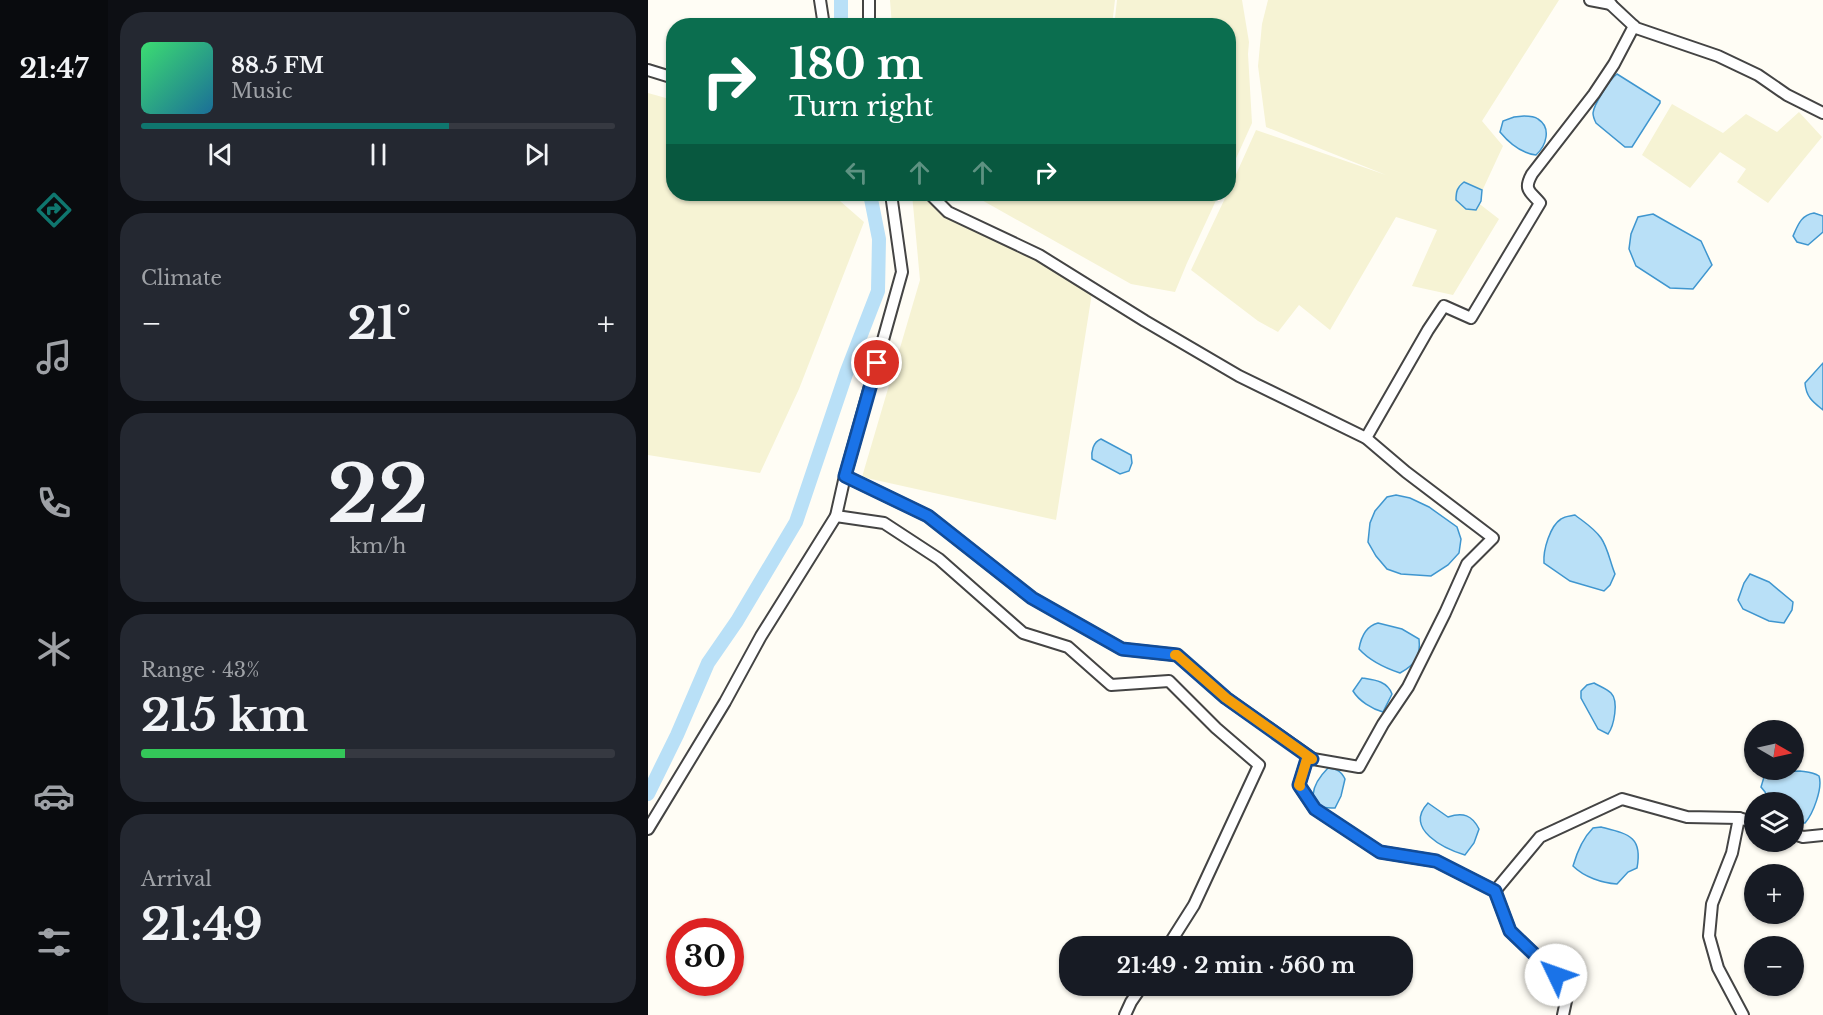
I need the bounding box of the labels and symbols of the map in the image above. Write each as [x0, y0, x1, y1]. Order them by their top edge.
pin [851, 337, 902, 388]
north arrow [1744, 720, 1804, 780]
speed limit sign: 30 [666, 918, 744, 996]
position arrow [1524, 943, 1588, 1007]

